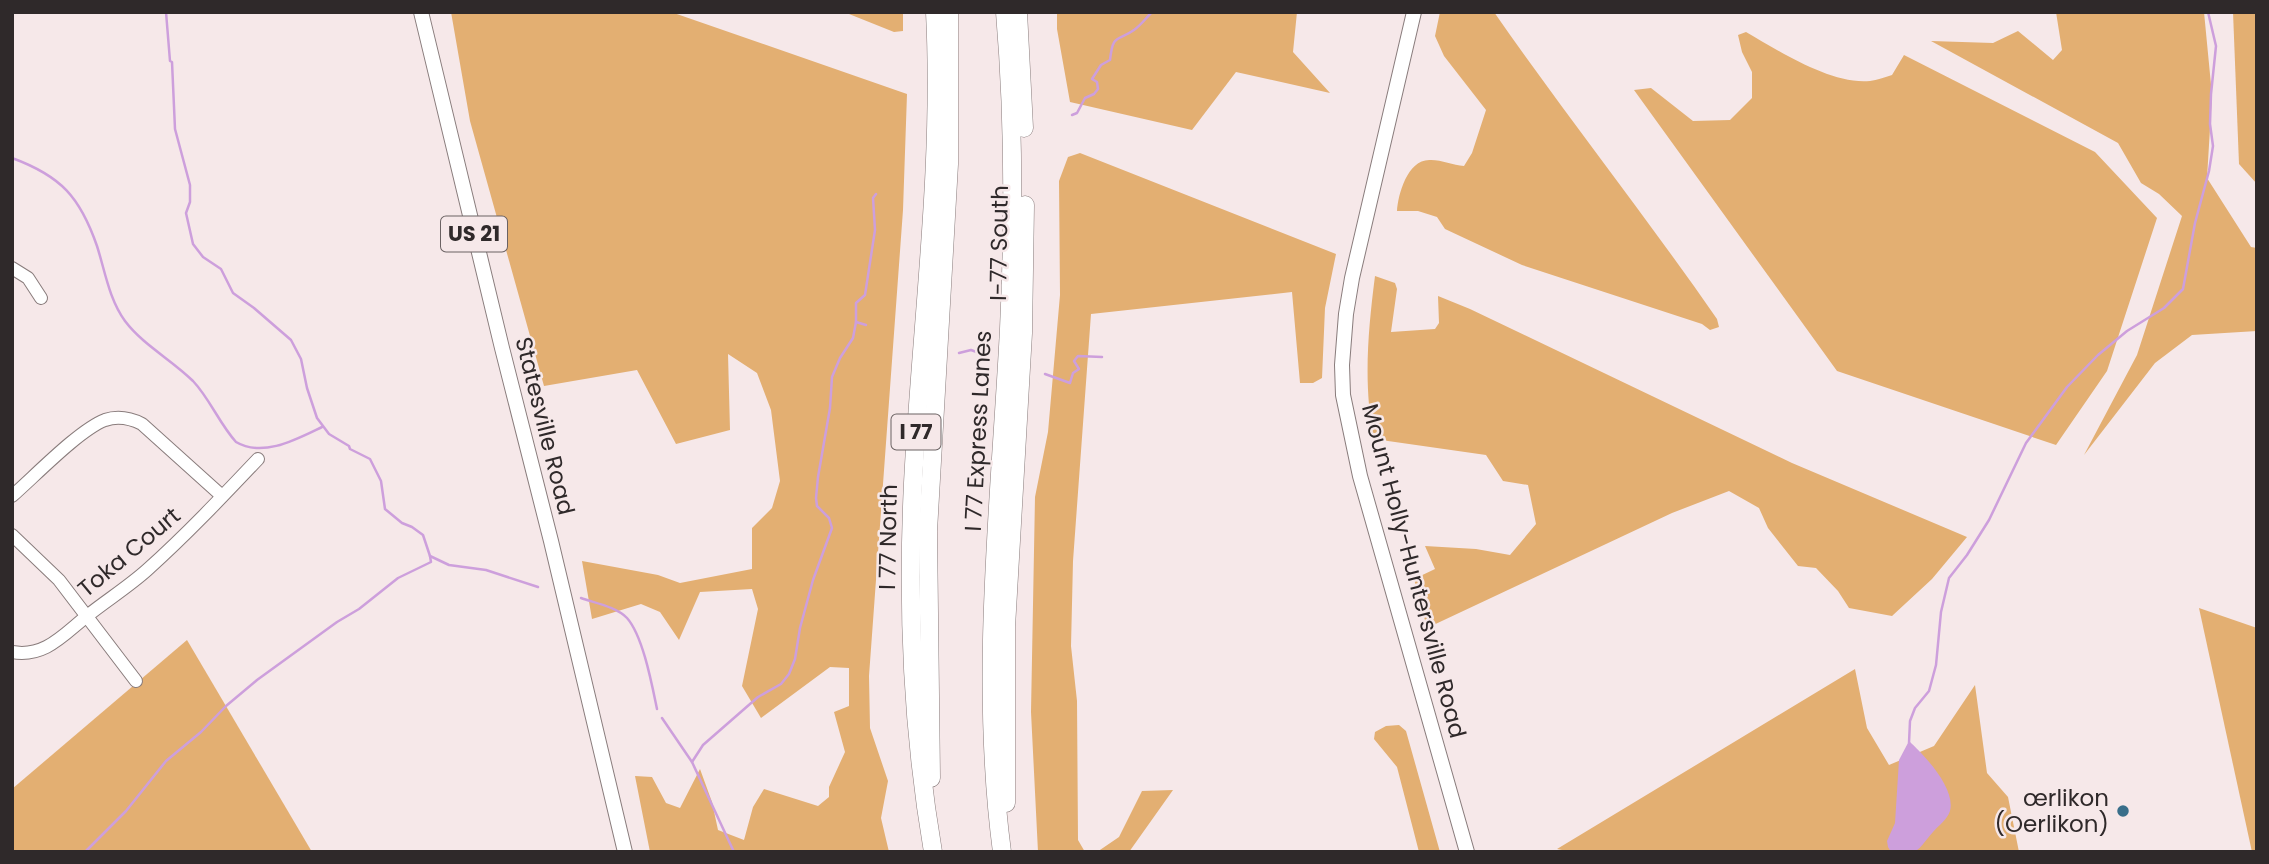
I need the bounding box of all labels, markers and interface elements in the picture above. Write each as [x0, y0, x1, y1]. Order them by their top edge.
street label: I-77 South [982, 185, 1016, 301]
road number: US 21 [441, 216, 507, 252]
street label: I 77 Express Lanes [957, 330, 999, 532]
street label: Statesville Road [507, 334, 583, 518]
street label: Mount Holly-Huntersville Road [1354, 400, 1474, 742]
road number: I 77 [892, 414, 940, 450]
street label: I 77 North [871, 484, 905, 590]
street label: Toka Court [71, 500, 187, 604]
place label: œrlikon (Oerlikon) [1995, 782, 2109, 840]
marker: œrlikon (Oerlikon) [2115, 803, 2131, 819]

